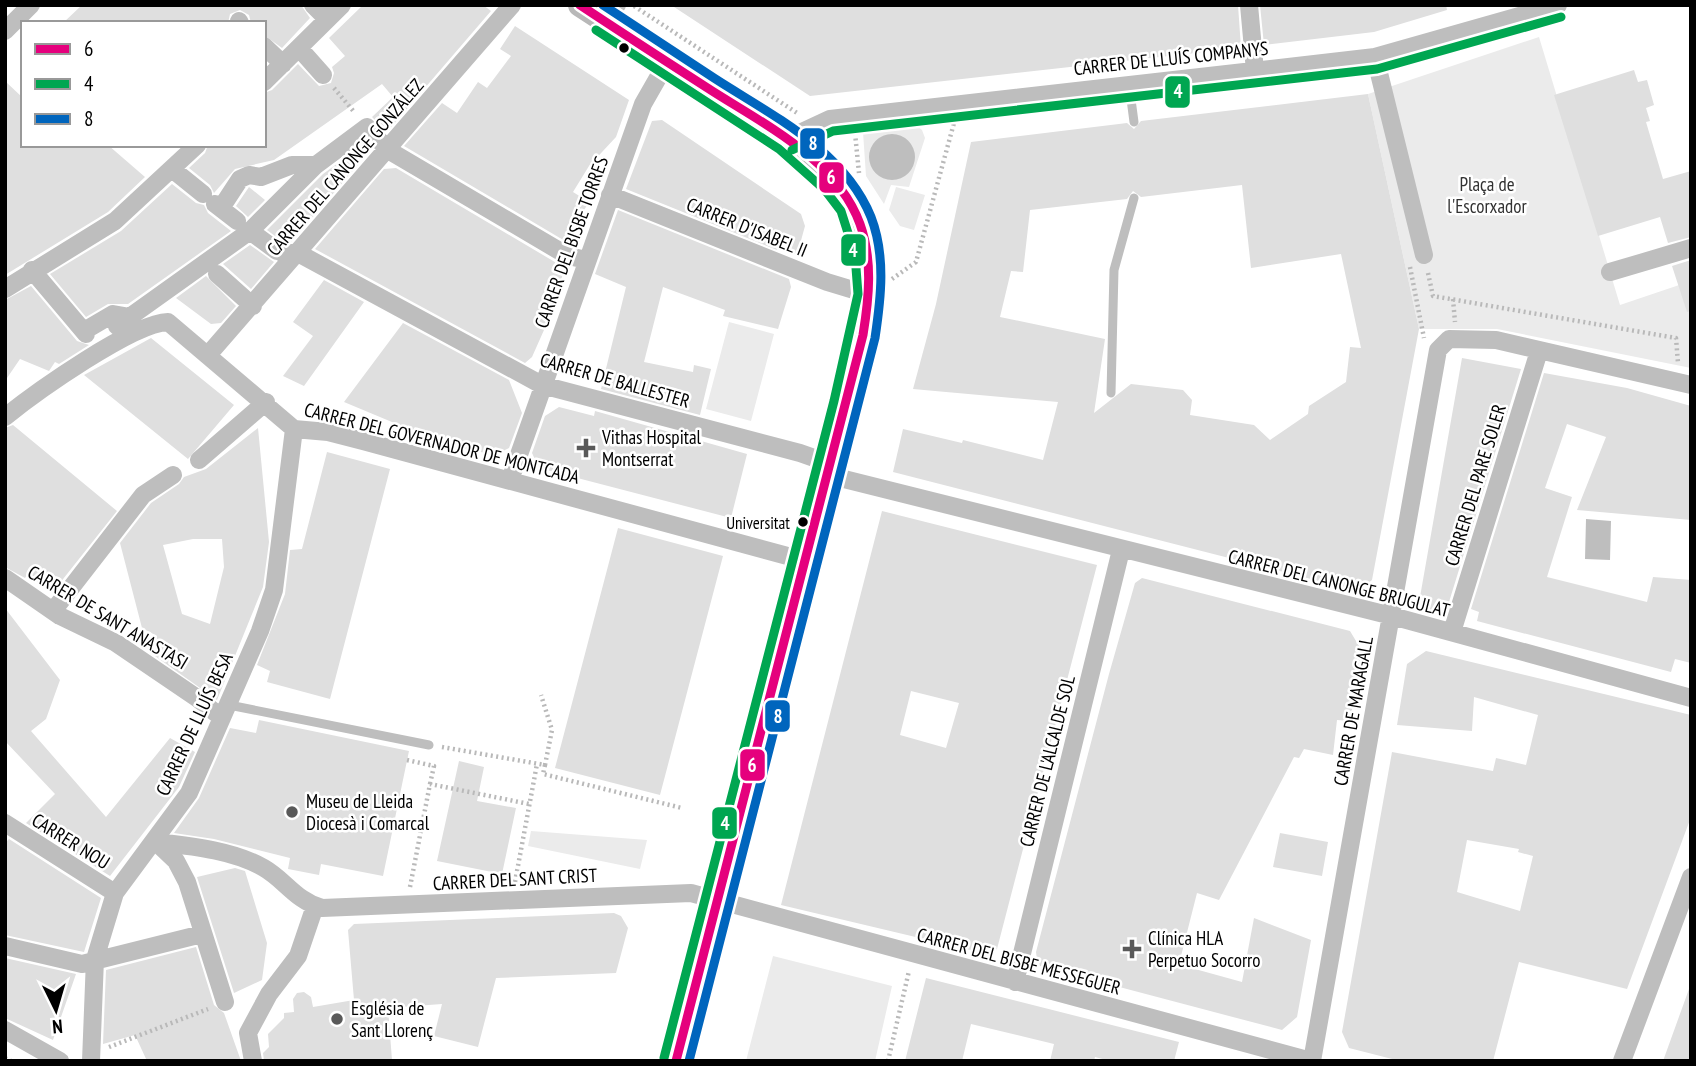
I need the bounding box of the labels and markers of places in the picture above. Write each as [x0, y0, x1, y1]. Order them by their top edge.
unlabelled marker [617, 41, 631, 55]
place label: Vithas Hospital Montserrat [601, 425, 702, 471]
marker: Vithas Hospital Montserrat [576, 438, 596, 458]
place label: Universitat [726, 512, 790, 534]
marker: Universitat [796, 515, 810, 529]
place label: Museu de Lleida Diocesà i Comarcal [306, 789, 430, 835]
marker: Museu de Lleida Diocesà i Comarcal [284, 804, 300, 820]
place label: Clínica HLA Perpetuo Socorro [1148, 926, 1261, 972]
marker: Clínica HLA Perpetuo Socorro [1122, 939, 1142, 959]
place label: Església de Sant Llorenç [351, 996, 433, 1042]
marker: Església de Sant Llorenç [329, 1011, 345, 1027]

